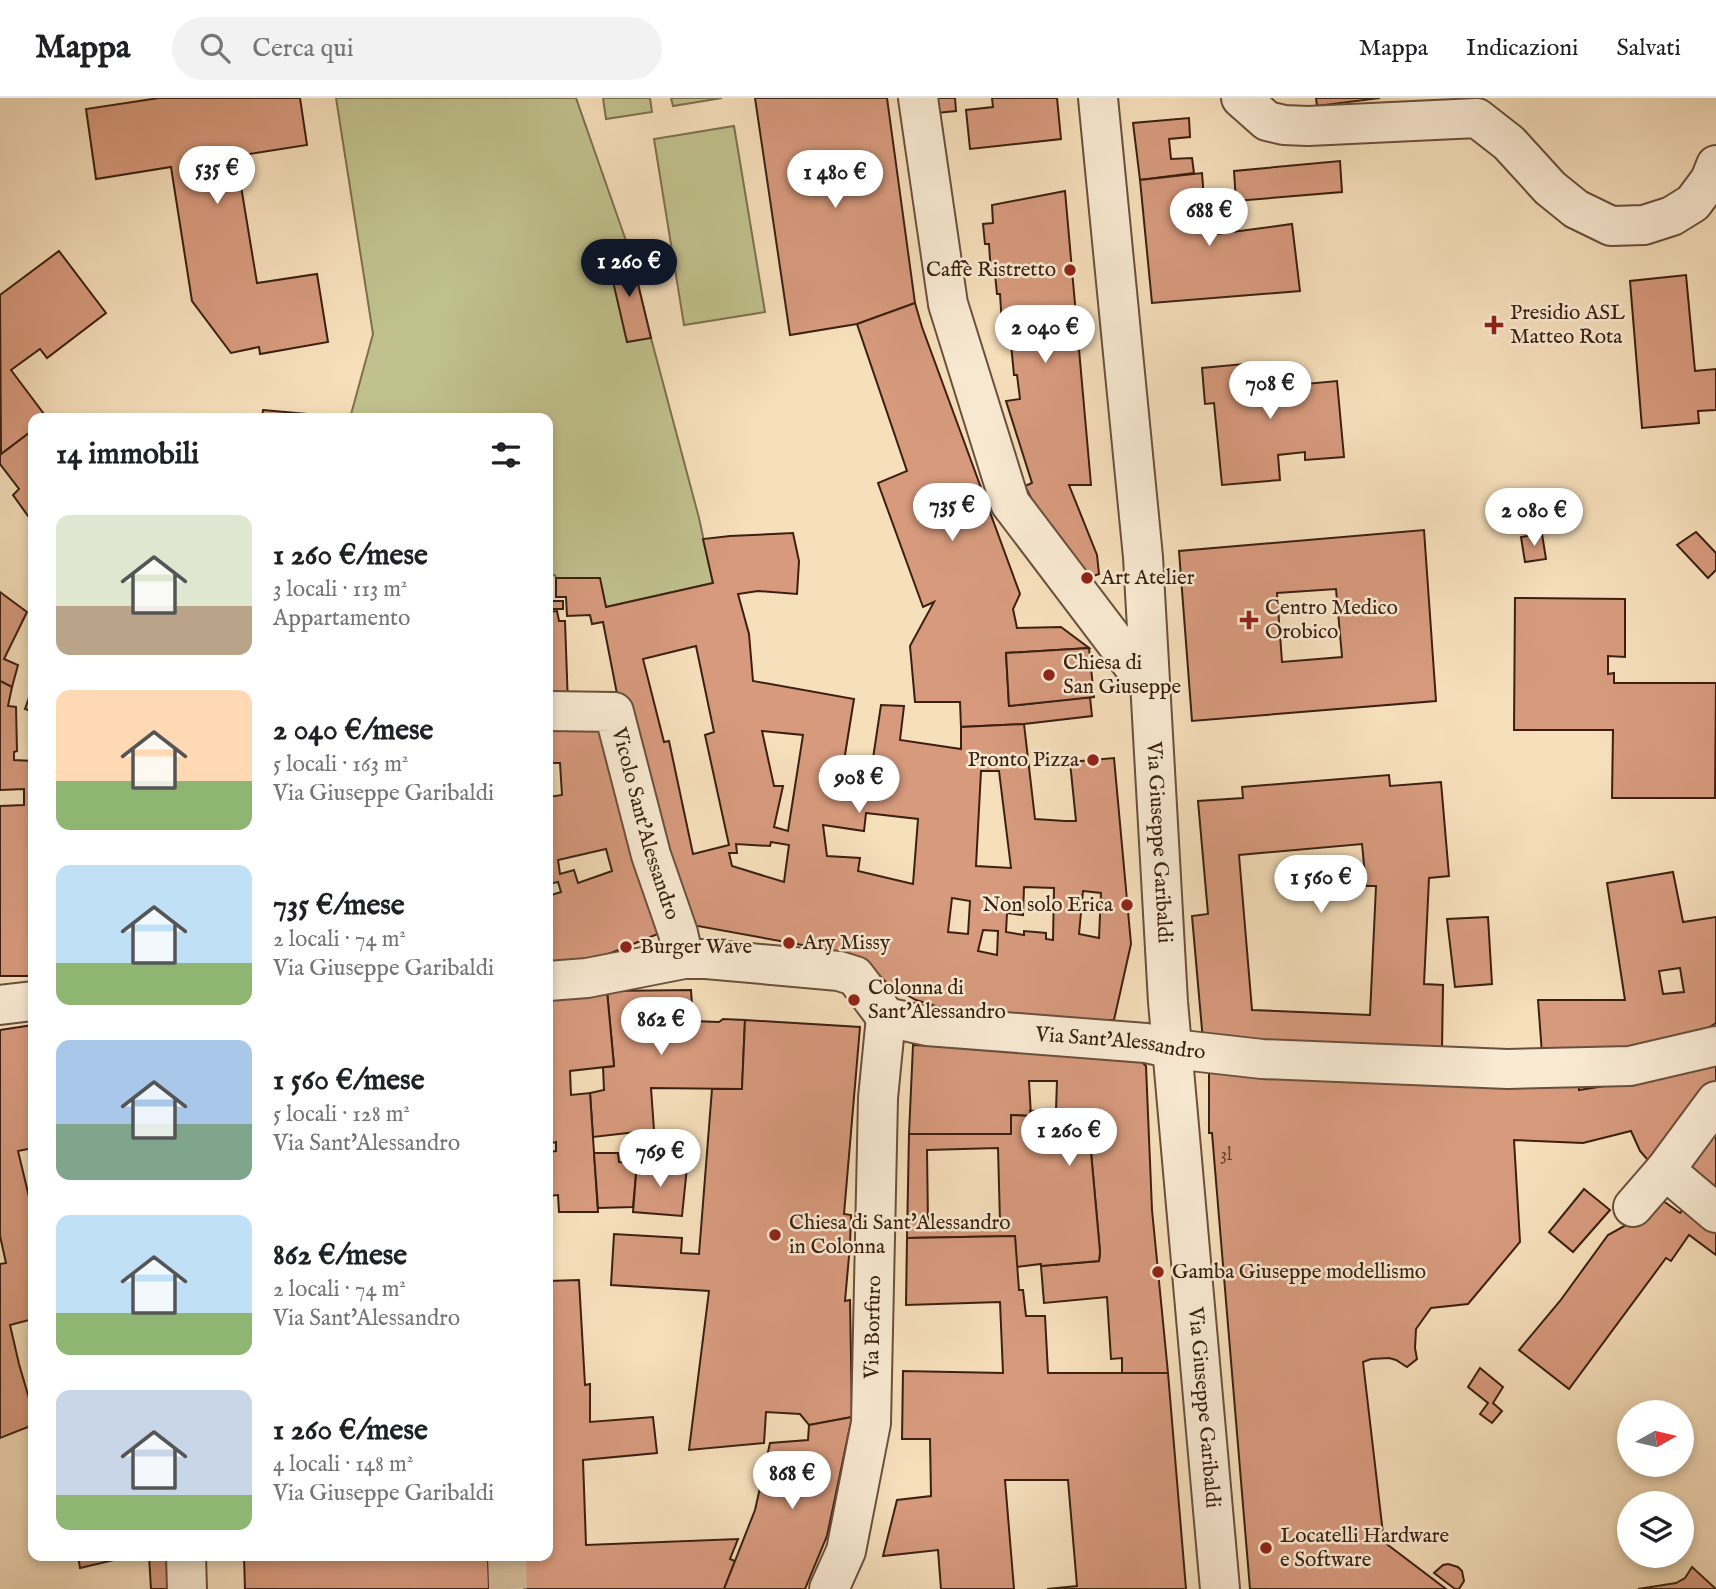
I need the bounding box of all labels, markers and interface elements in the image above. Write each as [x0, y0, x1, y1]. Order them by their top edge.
search box [172, 17, 662, 80]
text: Mappa [35, 27, 130, 69]
icon: search [196, 29, 234, 67]
text: Cerca qui [252, 32, 354, 65]
text: Mappa [1359, 33, 1428, 64]
text: Indicazioni [1466, 33, 1578, 64]
text: Salvati [1616, 33, 1681, 64]
pin: 535 € [168, 146, 266, 206]
pin: 1 480 € [770, 150, 900, 210]
text: 535 € [195, 154, 239, 183]
text: 1 480 € [803, 158, 867, 187]
pin: 688 € [1160, 188, 1258, 248]
text: 688 € [1186, 196, 1232, 225]
pin: 1 260 € [564, 240, 694, 299]
text: 1 260 € [597, 247, 661, 276]
place label: Caffè Ristretto [926, 257, 1056, 284]
marker: Caffè Ristretto [1062, 262, 1078, 278]
place label: Presidio ASL Matteo Rota [1510, 300, 1625, 351]
pin: 2 040 € [980, 306, 1110, 365]
text: 2 040 € [1011, 313, 1079, 342]
marker: Presidio ASL Matteo Rota [1484, 315, 1504, 335]
pin: 708 € [1221, 362, 1319, 421]
text: 708 € [1245, 369, 1295, 398]
text: 14 immobili [56, 436, 199, 474]
icon: filters [487, 436, 525, 474]
pin: 735 € [903, 484, 1001, 543]
pin: 2 080 € [1469, 489, 1599, 548]
text: 735 € [929, 491, 975, 520]
text: 2 080 € [1501, 496, 1567, 525]
text: 1 260 €/mese [273, 537, 428, 575]
icon: home [112, 543, 196, 627]
place label: Art Atelier [1100, 565, 1195, 592]
marker: Art Atelier [1079, 570, 1095, 586]
text: 3 locali · 113 m² [273, 575, 408, 604]
place label: Centro Medico Orobico [1265, 595, 1398, 646]
text: Appartamento [273, 604, 410, 633]
marker: Centro Medico Orobico [1239, 610, 1259, 630]
place label: Chiesa di San Giuseppe [1063, 650, 1181, 701]
marker: Chiesa di San Giuseppe [1041, 667, 1057, 683]
text: 2 040 €/mese [273, 712, 433, 750]
icon: home [112, 718, 196, 802]
street label: Vicolo Sant'Alessandro [605, 724, 686, 923]
street label: Via Giuseppe Garibaldi [1140, 740, 1178, 944]
place label: Pronto Pizza [967, 747, 1080, 774]
text: 5 locali · 163 m² [273, 750, 408, 779]
marker: Pronto Pizza [1085, 752, 1101, 768]
pin: 908 € [810, 756, 908, 815]
text: 908 € [835, 763, 883, 792]
text: Via Giuseppe Garibaldi [273, 779, 494, 808]
pin: 1 560 € [1256, 856, 1386, 915]
text: 1 560 € [1290, 863, 1352, 892]
text: 735 €/mese [273, 887, 405, 925]
place label: Non solo Erica [982, 892, 1114, 919]
icon: home [112, 893, 196, 977]
marker: Non solo Erica [1119, 897, 1135, 913]
text: 2 locali · 74 m² [273, 925, 406, 954]
place label: Ary Missy [802, 930, 891, 957]
place label: Burger Wave [640, 934, 753, 961]
marker: Ary Missy [781, 935, 797, 951]
marker: Burger Wave [618, 939, 634, 955]
text: Via Giuseppe Garibaldi [273, 954, 494, 983]
place label: Colonna di Sant'Alessandro [868, 975, 1006, 1026]
marker: Colonna di Sant'Alessandro [846, 992, 862, 1008]
pin: 862 € [612, 998, 710, 1057]
text: 862 € [637, 1005, 685, 1034]
street label: Via Sant'Alessandro [1034, 1021, 1207, 1066]
text: 1 560 €/mese [273, 1062, 424, 1100]
icon: home [112, 1068, 196, 1152]
text: 5 locali · 128 m² [273, 1100, 410, 1129]
pin: 1 260 € [1004, 1108, 1134, 1168]
text: 1 260 € [1037, 1116, 1101, 1145]
text: Via Sant'Alessandro [273, 1129, 460, 1158]
pin: 769 € [611, 1130, 709, 1189]
text: 769 € [636, 1137, 685, 1166]
house number: 3l [1220, 1144, 1232, 1167]
place label: Chiesa di Sant'Alessandro in Colonna [789, 1210, 1011, 1261]
marker: Chiesa di Sant'Alessandro in Colonna [767, 1227, 783, 1243]
text: 862 €/mese [273, 1237, 407, 1275]
icon: home [112, 1243, 196, 1327]
place label: Gamba Giuseppe modellismo [1172, 1259, 1426, 1286]
marker: Gamba Giuseppe modellismo [1150, 1264, 1166, 1280]
text: 2 locali · 74 m² [273, 1275, 406, 1304]
street label: Via Borfuro [858, 1275, 888, 1380]
text: Via Sant'Alessandro [273, 1304, 460, 1333]
street label: Via Giuseppe Garibaldi [1181, 1305, 1226, 1509]
north arrow [1617, 1400, 1694, 1477]
map controls [1617, 1400, 1694, 1568]
text: 1 260 €/mese [273, 1412, 428, 1450]
icon: home [112, 1418, 196, 1502]
text: 4 locali · 148 m² [273, 1450, 413, 1479]
pin: 868 € [743, 1452, 841, 1511]
text: 868 € [769, 1459, 815, 1488]
text: Via Giuseppe Garibaldi [273, 1479, 494, 1508]
button: layers [1617, 1491, 1694, 1568]
place label: Locatelli Hardware e Software [1280, 1523, 1449, 1574]
marker: Locatelli Hardware e Software [1258, 1540, 1274, 1556]

